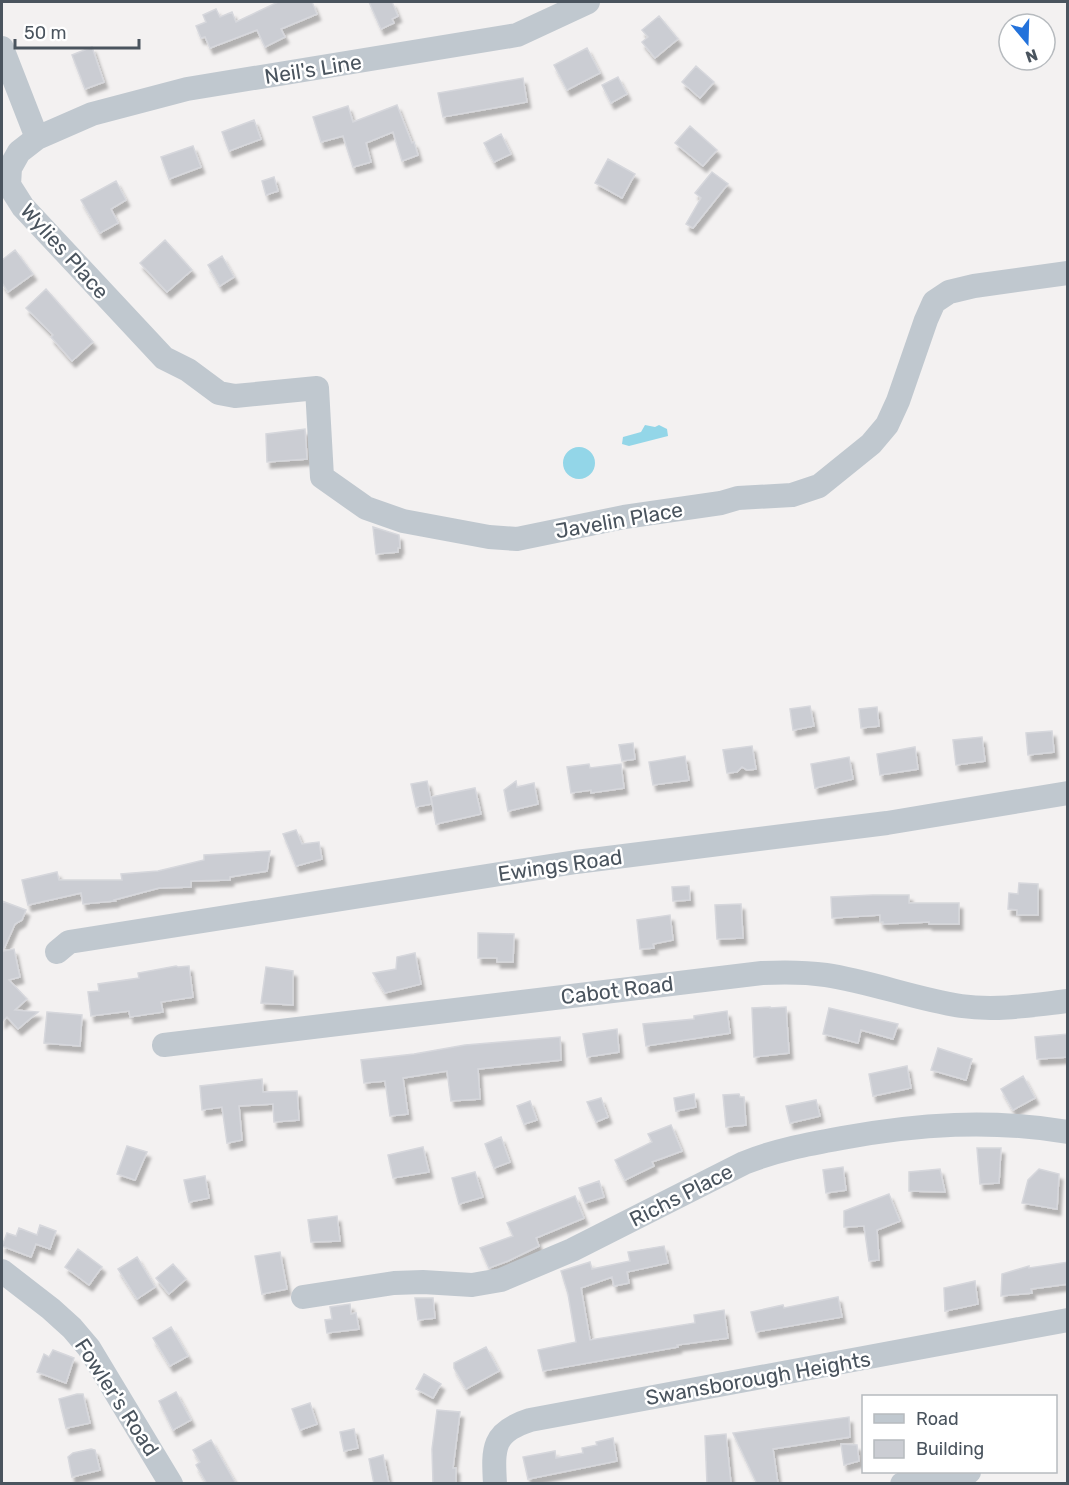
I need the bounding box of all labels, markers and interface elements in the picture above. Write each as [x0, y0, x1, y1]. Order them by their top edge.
scale bar [15, 12, 140, 50]
north arrow [997, 12, 1057, 72]
text: 50 m [24, 22, 67, 44]
text: N [1023, 45, 1040, 67]
street label: Neil's Line [263, 49, 363, 89]
street label: Wylies Place [16, 198, 114, 304]
street label: Javelin Place [553, 496, 685, 544]
street label: Ewings Road [496, 844, 624, 886]
street label: Cabot Road [559, 971, 675, 1009]
street label: Richs Place [625, 1158, 737, 1232]
street label: Fowler's Road [70, 1333, 164, 1461]
street label: Swansborough Heights [644, 1346, 872, 1410]
legend [862, 1395, 1057, 1473]
text: Road [916, 1408, 959, 1430]
text: Building [916, 1438, 984, 1460]

